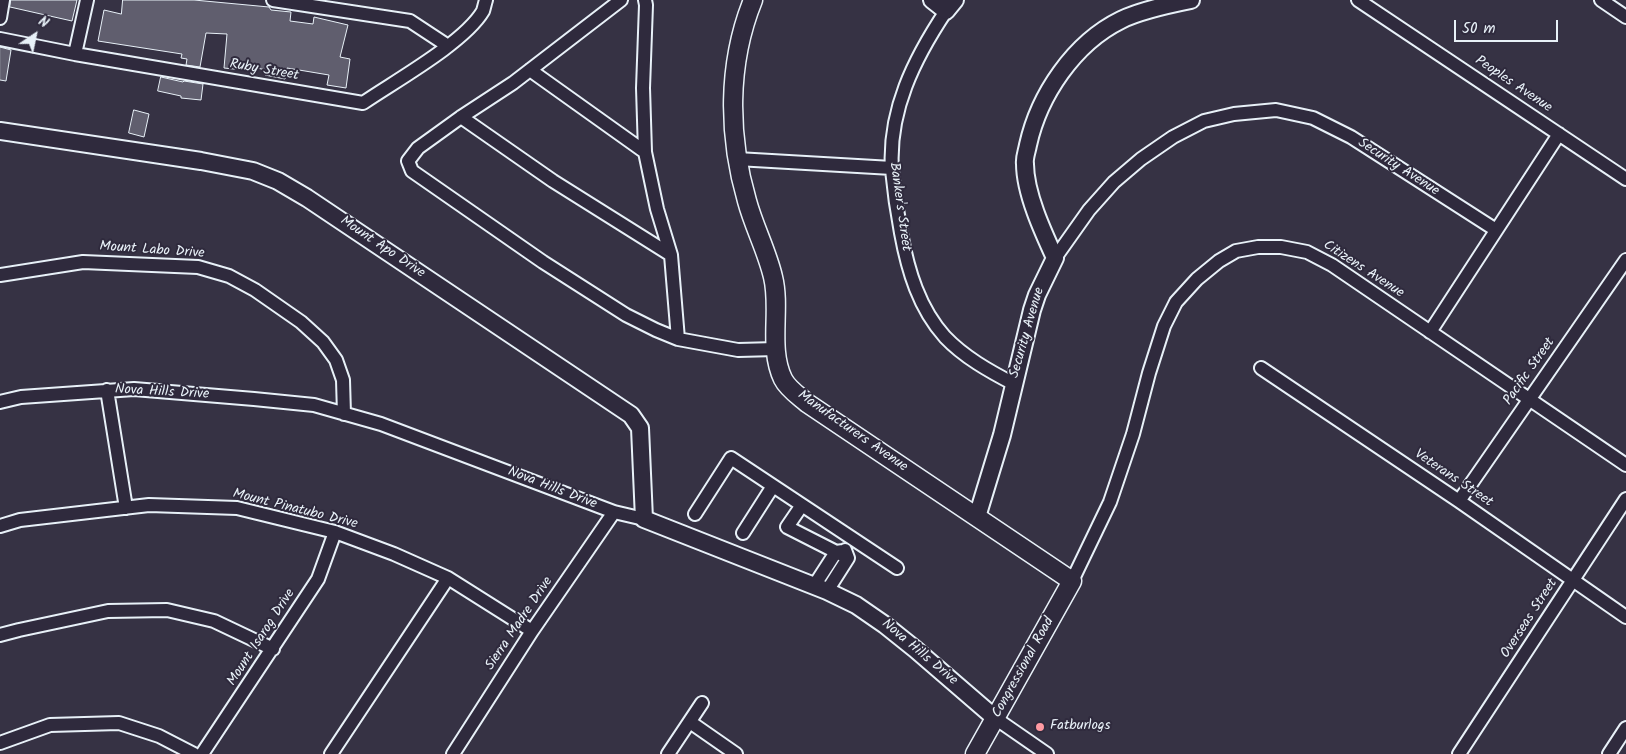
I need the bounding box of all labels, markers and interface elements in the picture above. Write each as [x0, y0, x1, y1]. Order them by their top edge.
north arrow [10, 10, 60, 60]
scale bar [1456, 10, 1560, 42]
text: N [34, 11, 53, 34]
text: 50 m [1462, 17, 1496, 41]
street label: Peoples Avenue [1471, 53, 1555, 117]
street label: Ruby Street [228, 57, 300, 85]
street label: Security Avenue [1354, 135, 1442, 201]
street label: Banker's Street [884, 161, 914, 253]
street label: Mount Apo Drive [336, 213, 428, 283]
street label: Citizens Avenue [1319, 238, 1407, 302]
street label: Mount Labo Drive [99, 239, 205, 263]
street label: Security Avenue [1007, 286, 1049, 380]
street label: Pacific Street [1501, 335, 1559, 409]
street label: Nova Hills Drive [114, 382, 210, 404]
street label: Manufacturers Avenue [794, 388, 910, 476]
street label: Veterans Street [1410, 447, 1496, 511]
street label: Nova Hills Drive [505, 464, 599, 514]
street label: Mount Pinatubo Drive [231, 486, 359, 534]
street label: Sierra Madre Drive [483, 574, 557, 674]
street label: Overseas Street [1498, 576, 1562, 662]
street label: Mount Isarog Drive [224, 586, 300, 690]
street label: Congressional Road [989, 615, 1059, 721]
street label: Nova Hills Drive [877, 616, 961, 690]
place label: Fatburlogs [1050, 719, 1110, 735]
marker: Fatburlogs [1034, 721, 1046, 733]

